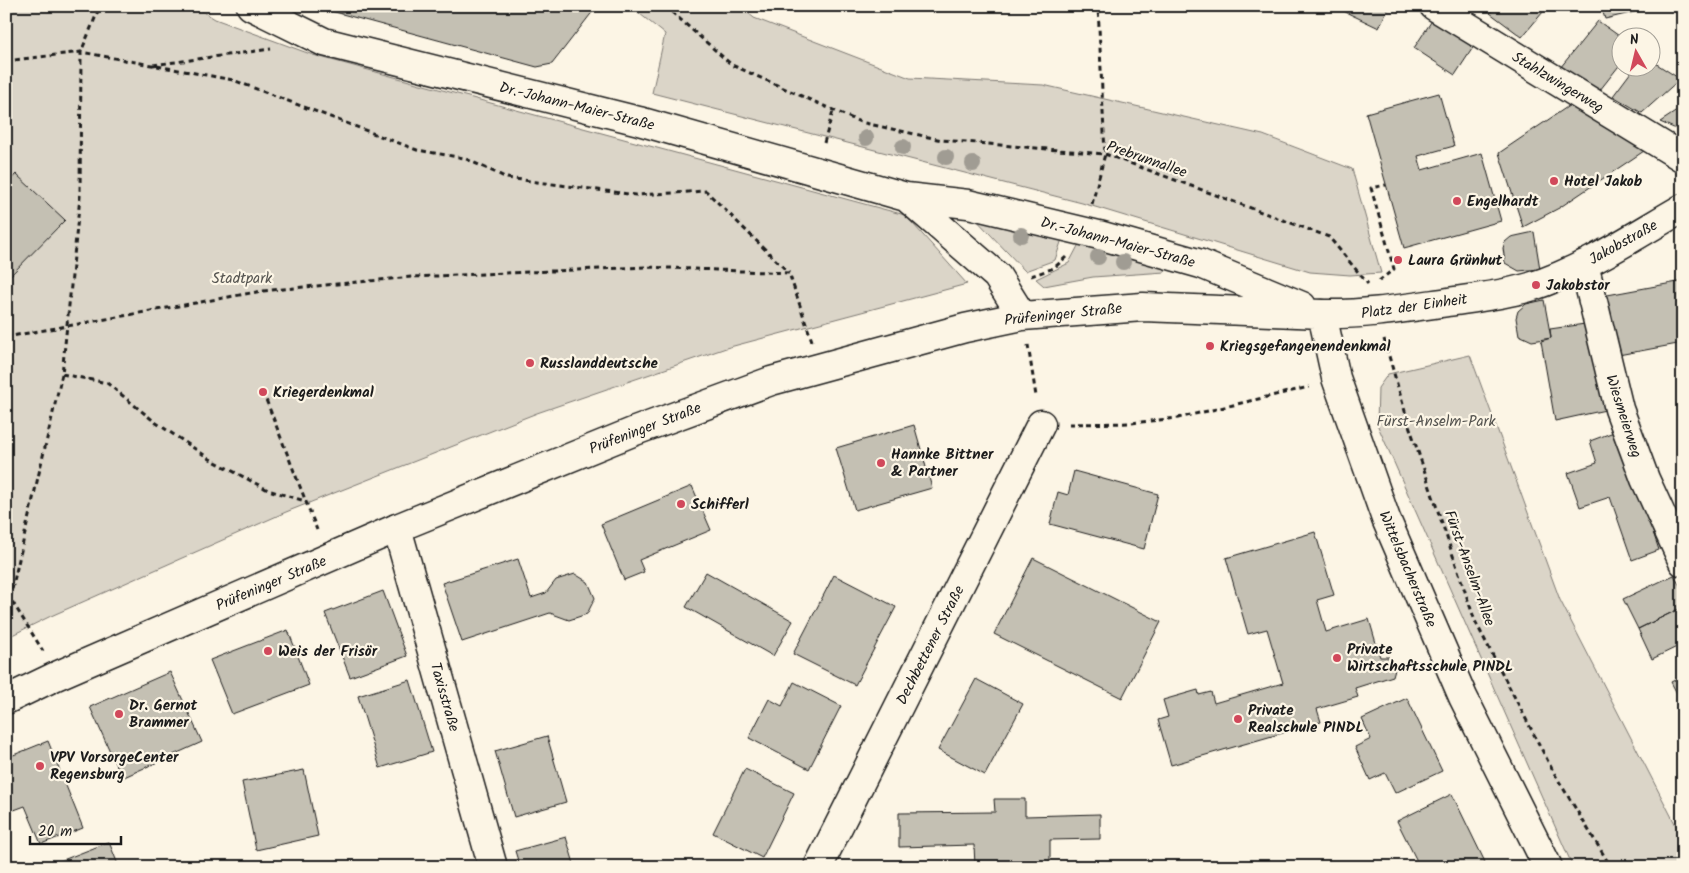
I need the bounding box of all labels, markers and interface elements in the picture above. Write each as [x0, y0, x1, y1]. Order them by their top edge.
north arrow [1612, 28, 1662, 78]
text: N [1628, 29, 1640, 52]
street label: Stahlzwingerweg [1507, 46, 1608, 120]
street label: Dr.-Johann-Maier-Straße [497, 76, 657, 138]
street label: Prebrunnallee [1103, 135, 1190, 185]
place label: Hotel Jakob [1564, 170, 1643, 194]
marker: Hotel Jakob [1548, 175, 1560, 187]
place label: Engelhardt [1467, 190, 1539, 214]
marker: Engelhardt [1451, 195, 1463, 207]
street label: Dr.-Johann-Maier-Straße [1038, 211, 1198, 275]
street label: Jakobstraße [1585, 214, 1663, 272]
place label: Laura Grünhut [1408, 249, 1503, 273]
marker: Laura Grünhut [1392, 254, 1404, 266]
park label: Stadtpark [212, 267, 273, 291]
place label: Jakobstor [1546, 274, 1610, 298]
marker: Jakobstor [1530, 279, 1542, 291]
street label: Platz der Einheit [1359, 288, 1469, 326]
street label: Prüfeninger Straße [1003, 297, 1123, 333]
place label: Kriegsgefangenendenkmal [1220, 335, 1390, 359]
marker: Kriegsgefangenendenkmal [1204, 340, 1216, 352]
place label: Russlanddeutsche [540, 352, 659, 376]
marker: Russlanddeutsche [524, 357, 536, 369]
street label: Wiesmeierweg [1598, 372, 1648, 461]
place label: Kriegerdenkmal [273, 381, 374, 405]
marker: Kriegerdenkmal [257, 386, 269, 398]
street label: Prüfeninger Straße [586, 396, 705, 461]
park label: Fürst-Anselm-Park [1376, 410, 1496, 434]
place label: Hannke Bittner & Partner [891, 443, 994, 484]
marker: Hannke Bittner & Partner [875, 457, 887, 469]
place label: Schifferl [691, 493, 749, 517]
marker: Schifferl [675, 498, 687, 510]
street label: Wittelsbacherstraße [1372, 507, 1443, 632]
street label: Fürst-Anselm-Allee [1437, 507, 1501, 630]
street label: Prüfeninger Straße [212, 550, 331, 618]
street label: Dechbettener Straße [890, 581, 971, 709]
place label: Private Wirtschaftsschule PINDL [1347, 638, 1513, 679]
place label: Weis der Frisör [278, 640, 378, 664]
marker: Weis der Frisör [262, 645, 274, 657]
marker: Private Wirtschaftsschule PINDL [1331, 652, 1343, 664]
street label: Taxisstraße [423, 660, 465, 735]
place label: Dr. Gernot Brammer [129, 694, 198, 735]
place label: Private Realschule PINDL [1248, 699, 1364, 740]
marker: Dr. Gernot Brammer [113, 708, 125, 720]
marker: Private Realschule PINDL [1232, 713, 1244, 725]
place label: VPV VorsorgeCenter Regensburg [50, 746, 179, 787]
marker: VPV VorsorgeCenter Regensburg [34, 760, 46, 772]
scale bar [30, 813, 121, 845]
text: 20 m [38, 820, 72, 844]

